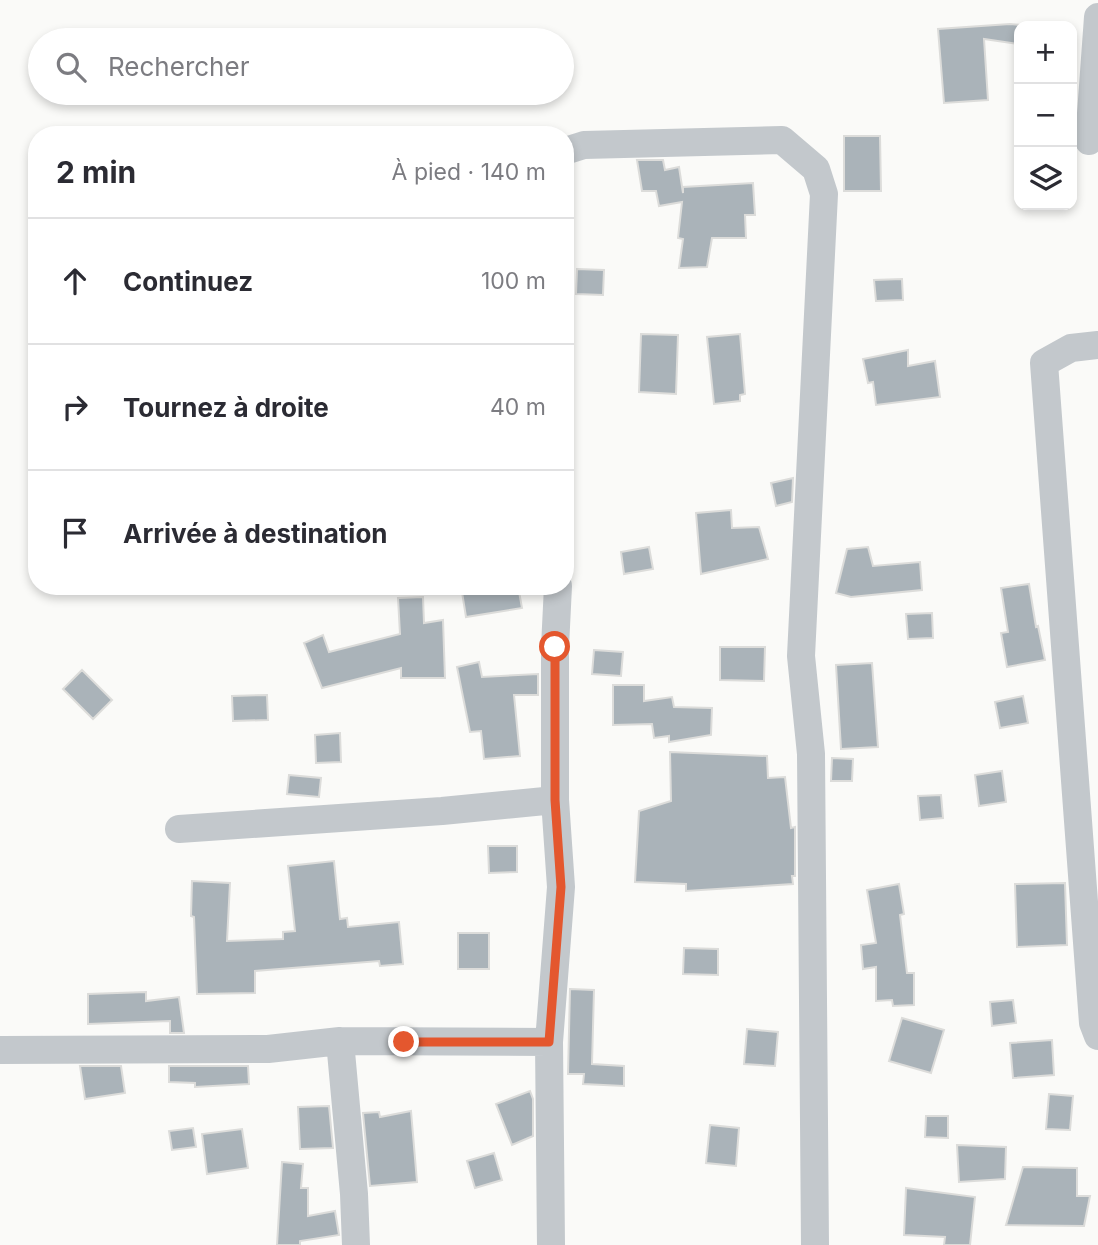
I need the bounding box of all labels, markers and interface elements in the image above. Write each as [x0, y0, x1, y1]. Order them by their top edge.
map controls [1014, 21, 1077, 210]
button: + [1014, 21, 1077, 84]
search box [28, 28, 574, 105]
icon: search [52, 48, 90, 86]
text: Rechercher [108, 51, 249, 82]
button: − [1014, 84, 1077, 147]
button: layers [1014, 147, 1077, 210]
text: 2 min [56, 154, 136, 190]
text: À pied · 140 m [392, 158, 546, 186]
icon: ahead [56, 262, 94, 300]
text: Continuez [123, 266, 253, 297]
text: 100 m [481, 267, 546, 295]
icon: right [56, 388, 94, 426]
text: Tournez à droite [123, 392, 329, 423]
text: 40 m [490, 393, 546, 421]
icon: arrive [56, 514, 94, 552]
text: Arrivée à destination [123, 518, 388, 549]
route start [539, 631, 570, 662]
route end [388, 1026, 419, 1057]

